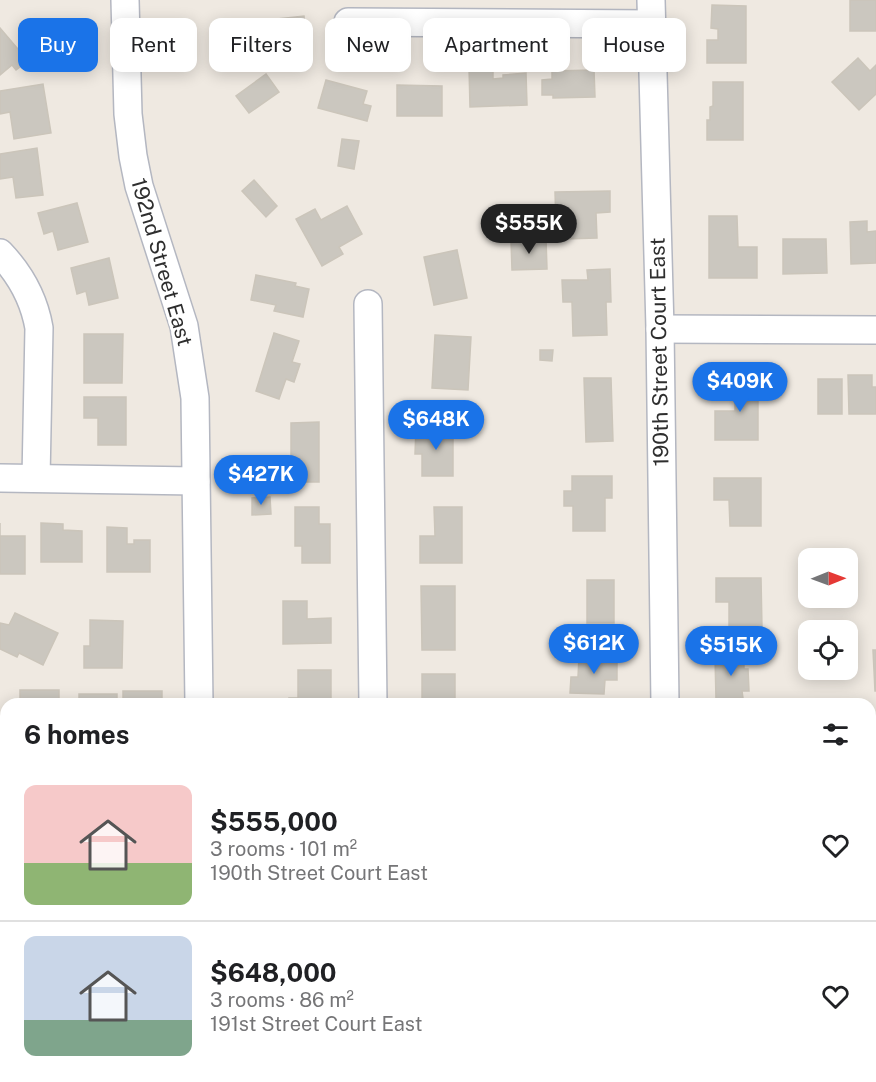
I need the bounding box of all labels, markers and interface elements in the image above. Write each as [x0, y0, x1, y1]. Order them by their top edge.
chip: Buy [18, 18, 98, 72]
chip: Rent [110, 18, 197, 72]
chip: Filters [209, 18, 313, 72]
chip: New [325, 18, 411, 72]
chip: Apartment [423, 18, 570, 72]
chip: House [582, 18, 686, 72]
street label: 192nd Street East [126, 175, 198, 349]
pin: $555K [487, 204, 571, 255]
text: $555K [495, 211, 563, 235]
street label: 190th Street Court East [645, 237, 673, 467]
pin: $409K [698, 362, 782, 413]
text: $409K [706, 369, 774, 393]
pin: $648K [394, 400, 478, 451]
text: $648K [402, 407, 470, 431]
pin: $427K [219, 455, 303, 506]
text: $427K [228, 462, 294, 486]
north arrow [798, 548, 858, 608]
map controls [798, 548, 858, 680]
button: locate [798, 620, 858, 680]
pin: $612K [552, 624, 636, 675]
pin: $515K [689, 626, 773, 677]
text: $612K [563, 631, 625, 655]
text: $515K [699, 633, 763, 657]
icon: filters [819, 718, 852, 751]
text: 6 homes [24, 719, 129, 750]
text: $555,000 [210, 806, 338, 837]
icon: home [72, 809, 144, 881]
icon: heart [819, 829, 852, 862]
text: 3 rooms · 101 m² [210, 837, 357, 861]
text: 190th Street Court East [210, 861, 428, 885]
text: $648,000 [210, 957, 337, 988]
icon: home [72, 960, 144, 1032]
icon: heart [819, 980, 852, 1013]
text: 3 rooms · 86 m² [210, 988, 354, 1012]
text: 191st Street Court East [210, 1012, 422, 1036]

